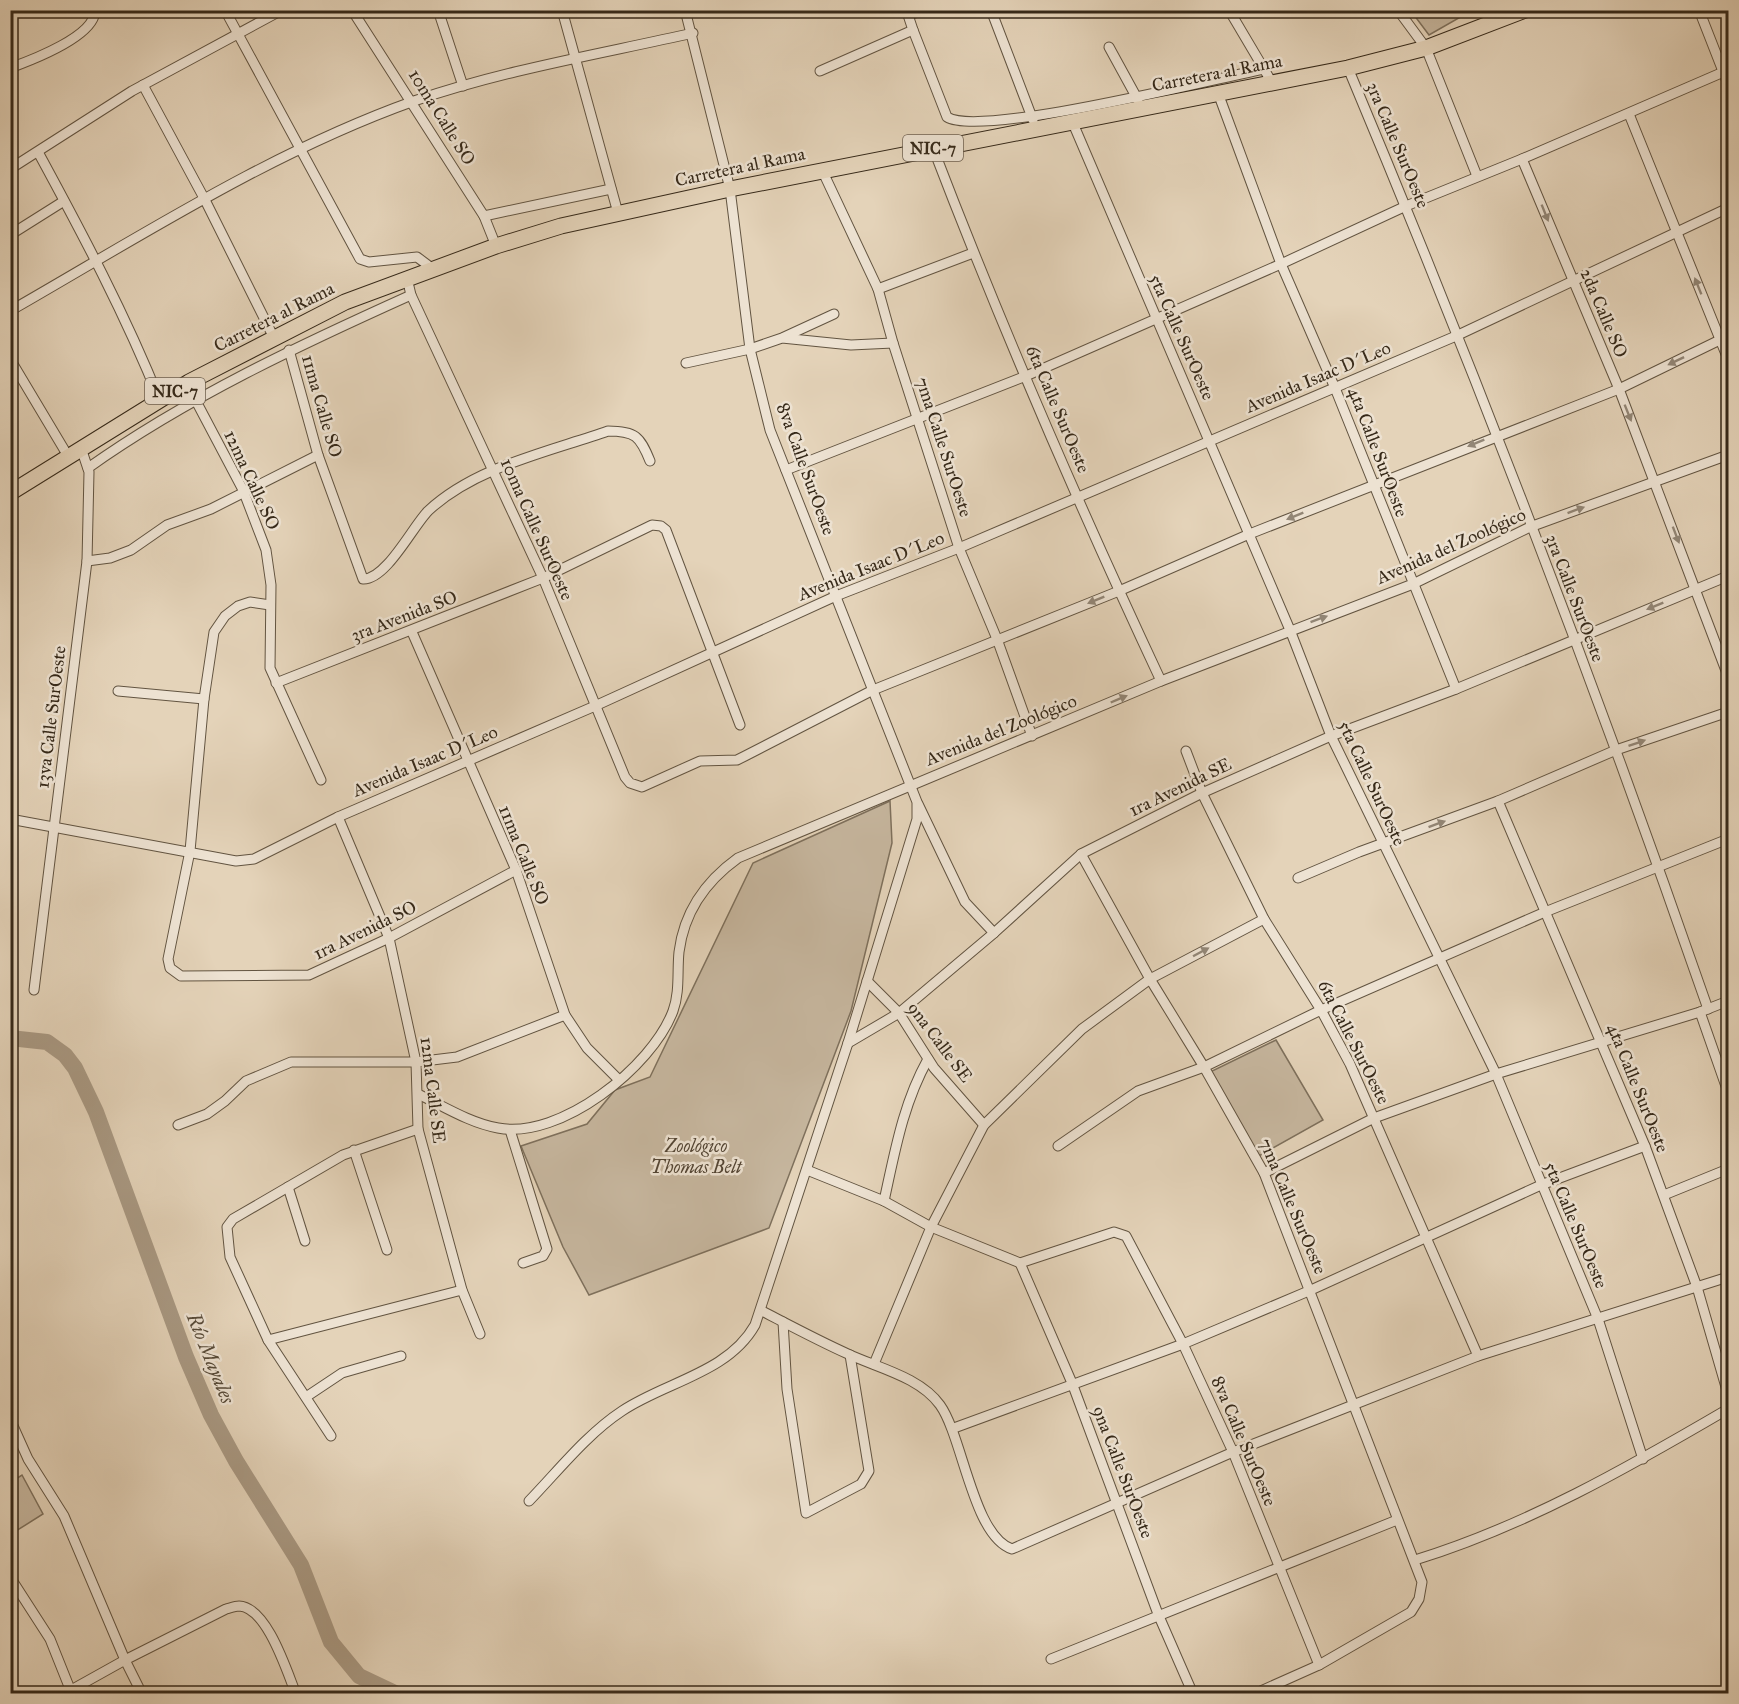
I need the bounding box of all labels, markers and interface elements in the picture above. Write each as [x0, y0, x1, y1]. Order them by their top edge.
street label: Carretera al Rama [1150, 50, 1284, 96]
street label: 10ma Calle SO [404, 65, 480, 169]
street label: 3ra Calle SurOeste [1362, 79, 1434, 211]
road number: NIC-7 [903, 135, 963, 161]
street label: Carretera al Rama [673, 142, 807, 192]
one-way arrow [1540, 205, 1550, 223]
street label: 2da Calle SO [1575, 265, 1633, 361]
street label: 5ta Calle SurOeste [1144, 271, 1220, 403]
street label: Carretera al Rama [210, 277, 338, 357]
one-way arrow [1693, 277, 1702, 295]
street label: Avenida Isaac D´Leo [1241, 336, 1394, 418]
street label: 6ta Calle SurOeste [1021, 342, 1095, 476]
street label: 11ma Calle SO [297, 352, 347, 460]
one-way arrow [1667, 357, 1684, 366]
street label: 7ma Calle SurOeste [911, 374, 977, 520]
road number: NIC-7 [145, 378, 205, 404]
street label: 4ta Calle SurOeste [1343, 384, 1413, 520]
street label: 8va Calle SurOeste [772, 400, 840, 538]
one-way arrow [1623, 404, 1633, 422]
street label: 12ma Calle SO [219, 427, 285, 533]
one-way arrow [1467, 439, 1485, 448]
street label: 10ma Calle SurOeste [496, 454, 578, 604]
street label: Avenida del Zoológico [1372, 503, 1530, 590]
one-way arrow [1567, 505, 1585, 515]
one-way arrow [1286, 512, 1304, 521]
street label: Avenida Isaac D´Leo [794, 527, 947, 606]
one-way arrow [1671, 527, 1681, 545]
street label: 3ra Calle SurOeste [1541, 531, 1609, 665]
street label: 3ra Avenida SO [348, 586, 460, 646]
one-way arrow [1087, 596, 1105, 605]
one-way arrow [1646, 602, 1664, 612]
one-way arrow [1311, 614, 1329, 624]
street label: 13va Calle SurOeste [31, 644, 71, 790]
street label: Avenida del Zoológico [921, 690, 1080, 772]
one-way arrow [1110, 694, 1128, 704]
street label: 5ta Calle SurOeste [1333, 717, 1411, 849]
street label: Avenida Isaac D´Leo [348, 720, 501, 802]
one-way arrow [1628, 738, 1646, 747]
street label: 1ra Avenida SE [1125, 753, 1235, 821]
street label: 11ma Calle SO [494, 802, 554, 908]
one-way arrow [1428, 818, 1446, 828]
street label: 1ra Avenida SO [310, 896, 420, 964]
one-way arrow [1193, 947, 1210, 957]
street label: 6ta Calle SurOeste [1313, 976, 1395, 1108]
street label: 9na Calle SE [903, 997, 977, 1087]
street label: 4ta Calle SurOeste [1602, 1020, 1674, 1156]
street label: 12ma Calle SE [416, 1036, 450, 1144]
park label: Zoológico Thomas Belt [650, 1135, 743, 1178]
street label: 7ma Calle SurOeste [1254, 1135, 1332, 1277]
street label: 5ta Calle SurOeste [1539, 1158, 1613, 1292]
water label: Río Mayales [182, 1308, 241, 1408]
street label: 8va Calle SurOeste [1207, 1373, 1281, 1509]
street label: 9na Calle SurOeste [1088, 1403, 1158, 1541]

